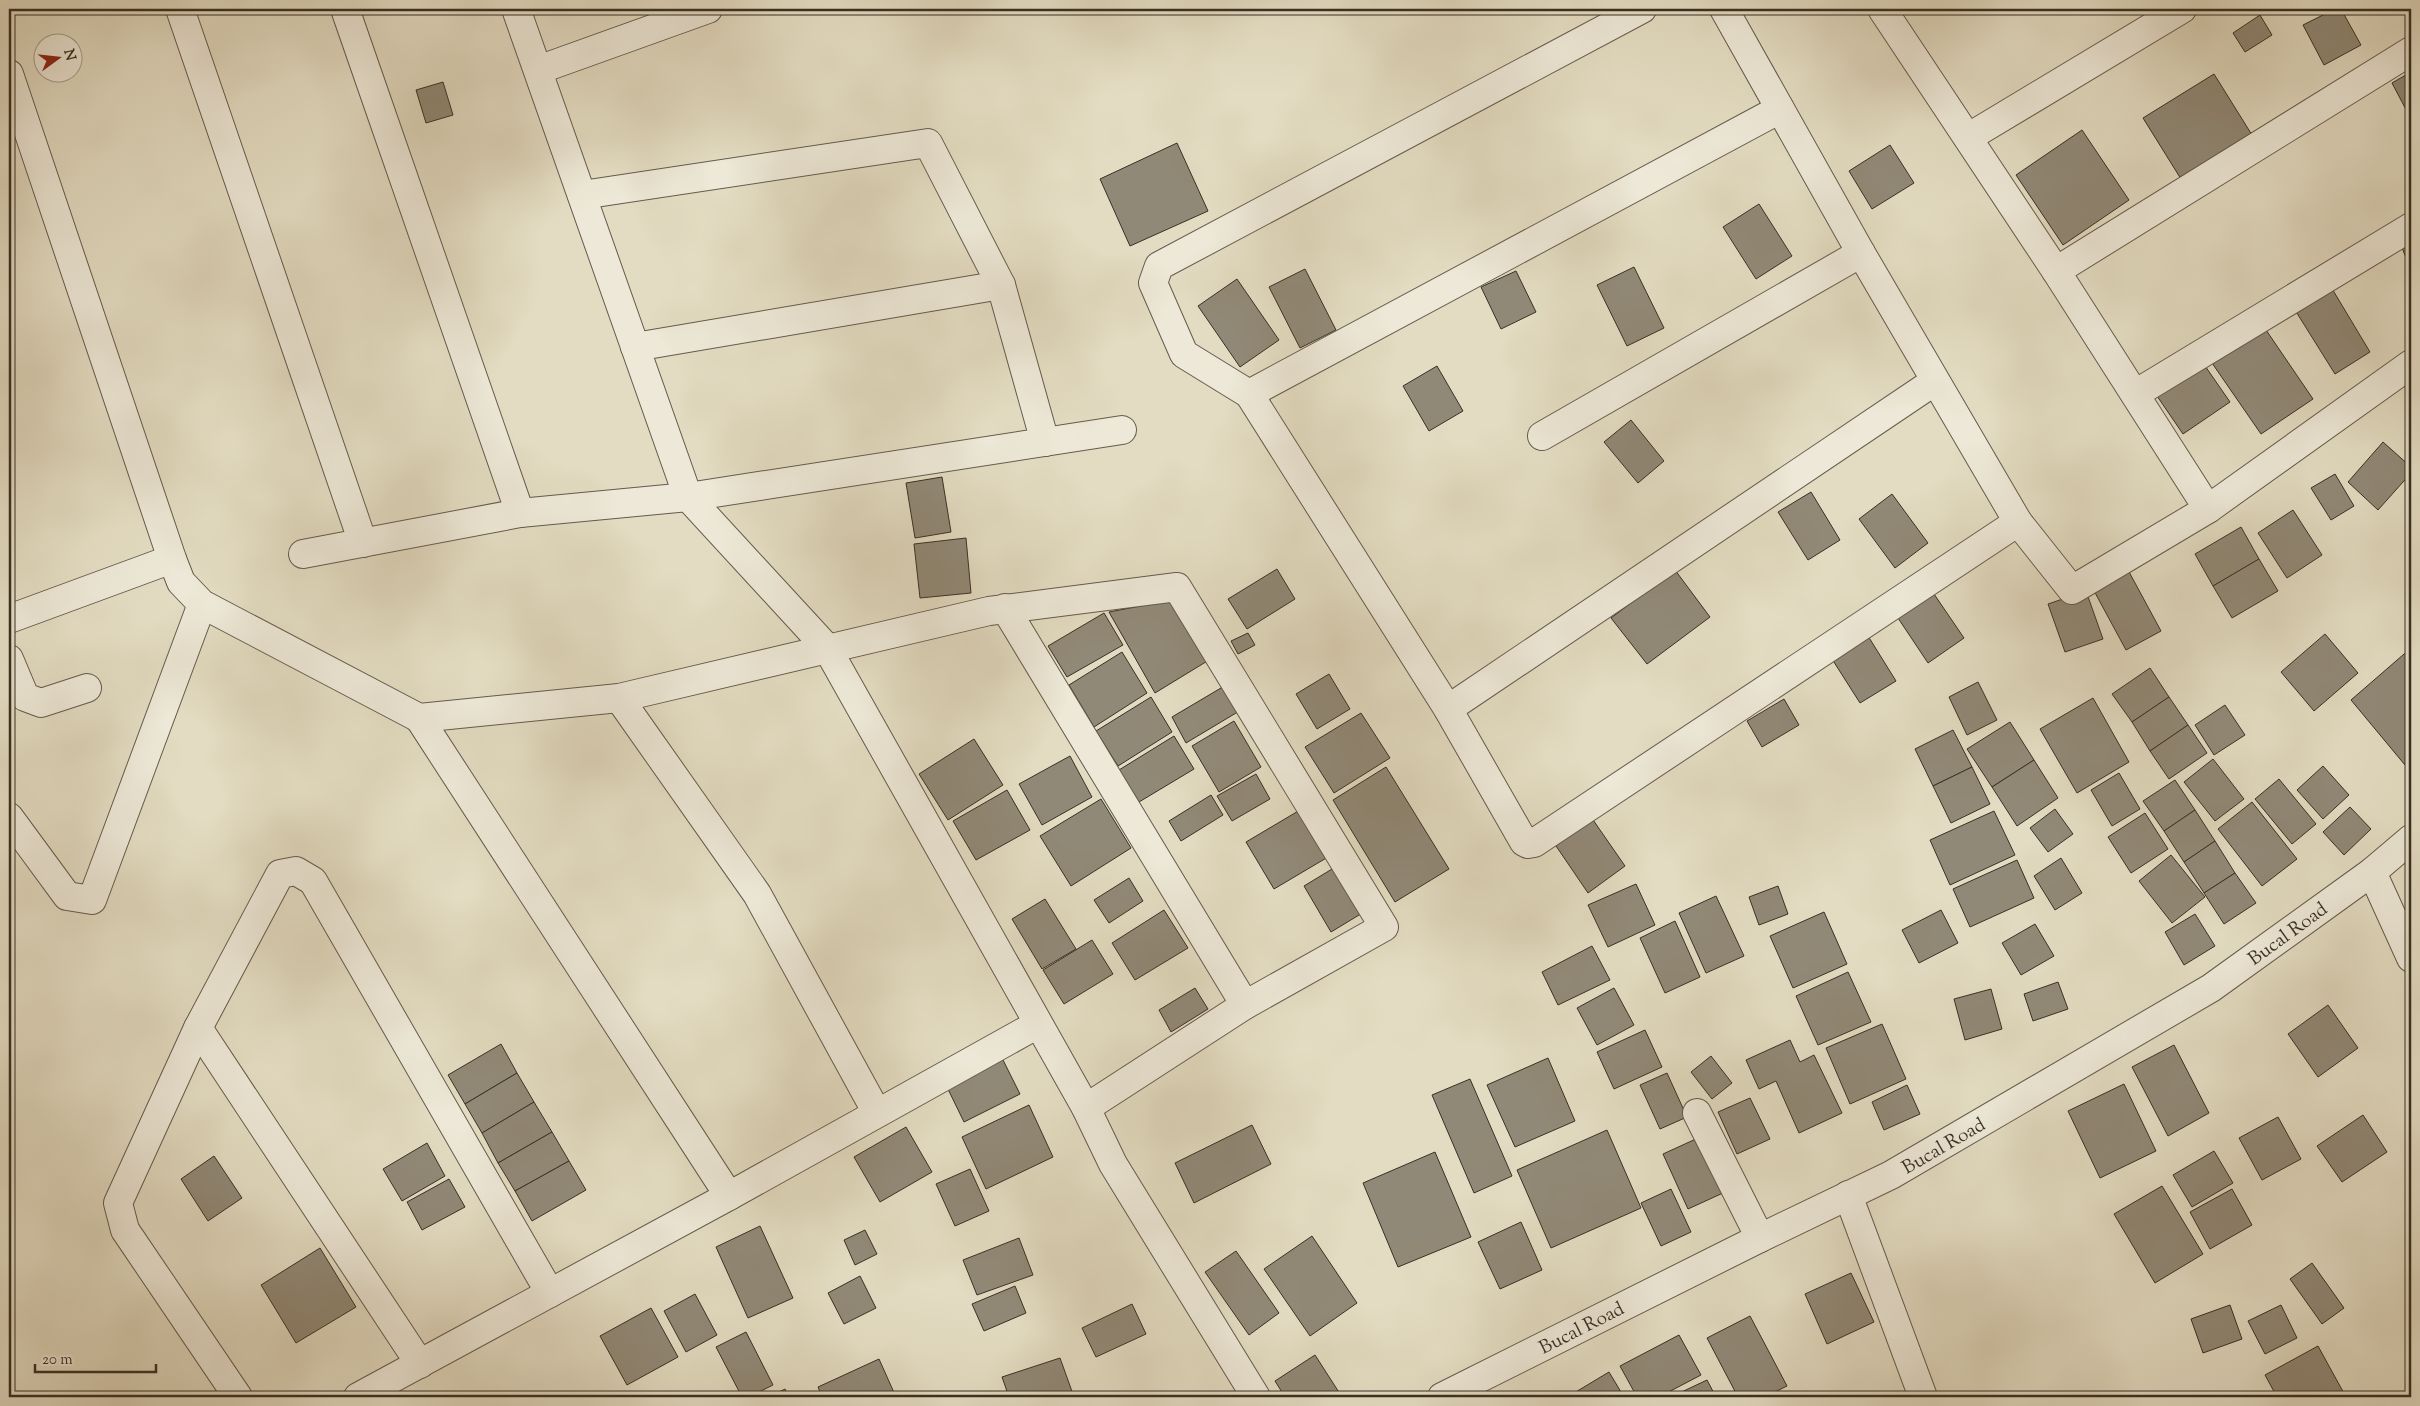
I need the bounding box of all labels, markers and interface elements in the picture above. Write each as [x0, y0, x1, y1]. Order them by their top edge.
north arrow [32, 32, 82, 82]
text: N [58, 47, 80, 63]
street label: Bucal Road [2243, 897, 2334, 973]
street label: Bucal Road [1898, 1112, 1991, 1182]
street label: Bucal Road [1535, 1296, 1630, 1362]
scale bar [35, 1341, 156, 1373]
text: 20 m [42, 1350, 73, 1371]

